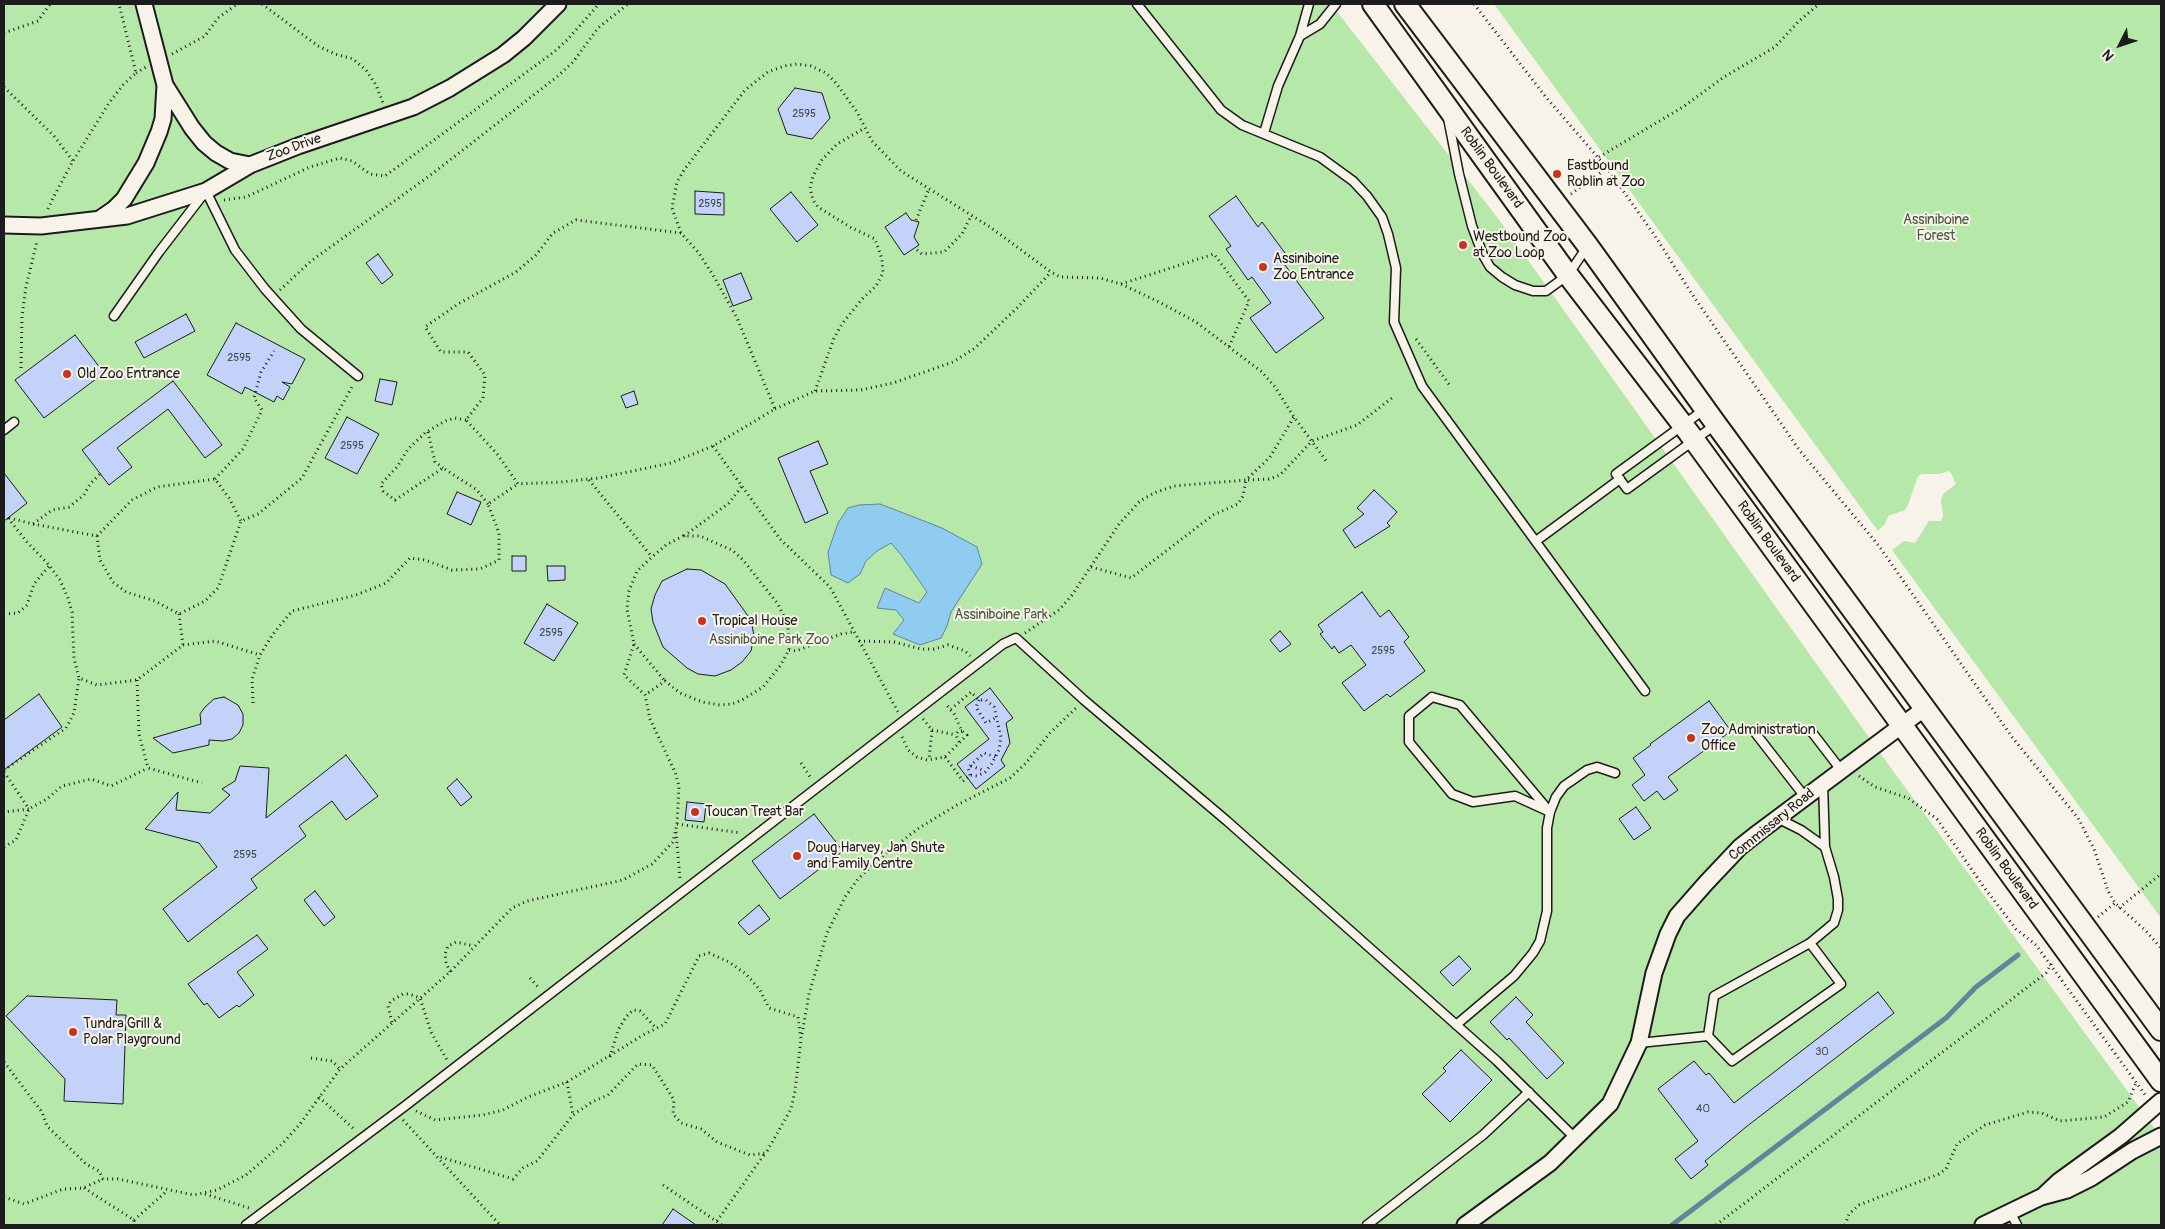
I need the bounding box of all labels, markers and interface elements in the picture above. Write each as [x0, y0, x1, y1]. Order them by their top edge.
north arrow [2095, 20, 2145, 70]
text: N [2099, 46, 2118, 64]
house number: 2595 [792, 107, 816, 121]
street label: Roblin Boulevard [1456, 124, 1526, 212]
street label: Zoo Drive [264, 130, 324, 166]
place label: Eastbound Roblin at Zoo [1567, 158, 1645, 190]
marker: Eastbound Roblin at Zoo [1551, 168, 1563, 180]
house number: 2595 [698, 197, 722, 211]
park label: Assiniboine Forest [1903, 212, 1969, 244]
place label: Westbound Zoo at Zoo Loop [1473, 229, 1567, 262]
marker: Westbound Zoo at Zoo Loop [1457, 239, 1469, 251]
place label: Assiniboine Zoo Entrance [1273, 251, 1354, 284]
marker: Assiniboine Zoo Entrance [1257, 261, 1269, 273]
house number: 2595 [227, 351, 251, 365]
place label: Old Zoo Entrance [77, 366, 180, 382]
marker: Old Zoo Entrance [61, 368, 73, 380]
house number: 2595 [340, 439, 364, 453]
street label: Roblin Boulevard [1733, 498, 1803, 586]
park label: Assiniboine Park [954, 607, 1048, 623]
place label: Tropical House [712, 613, 797, 629]
marker: Tropical House [696, 615, 708, 627]
house number: 2595 [539, 626, 563, 640]
park label: Assiniboine Park Zoo [709, 632, 829, 648]
house number: 2595 [1371, 644, 1395, 658]
place label: Zoo Administration Office [1701, 722, 1816, 754]
marker: Zoo Administration Office [1685, 732, 1697, 744]
street label: Commissary Road [1726, 785, 1818, 865]
place label: Toucan Treat Bar [705, 804, 804, 820]
marker: Toucan Treat Bar [689, 806, 701, 818]
street label: Roblin Boulevard [1971, 825, 2041, 913]
place label: Doug Harvey, Jan Shute and Family Centre [807, 840, 945, 872]
house number: 2595 [233, 848, 257, 862]
marker: Doug Harvey, Jan Shute and Family Centre [791, 850, 803, 862]
place label: Tundra Grill & Polar Playground [83, 1016, 181, 1048]
marker: Tundra Grill & Polar Playground [67, 1026, 79, 1038]
house number: 30 [1815, 1045, 1829, 1059]
house number: 40 [1696, 1102, 1710, 1116]

